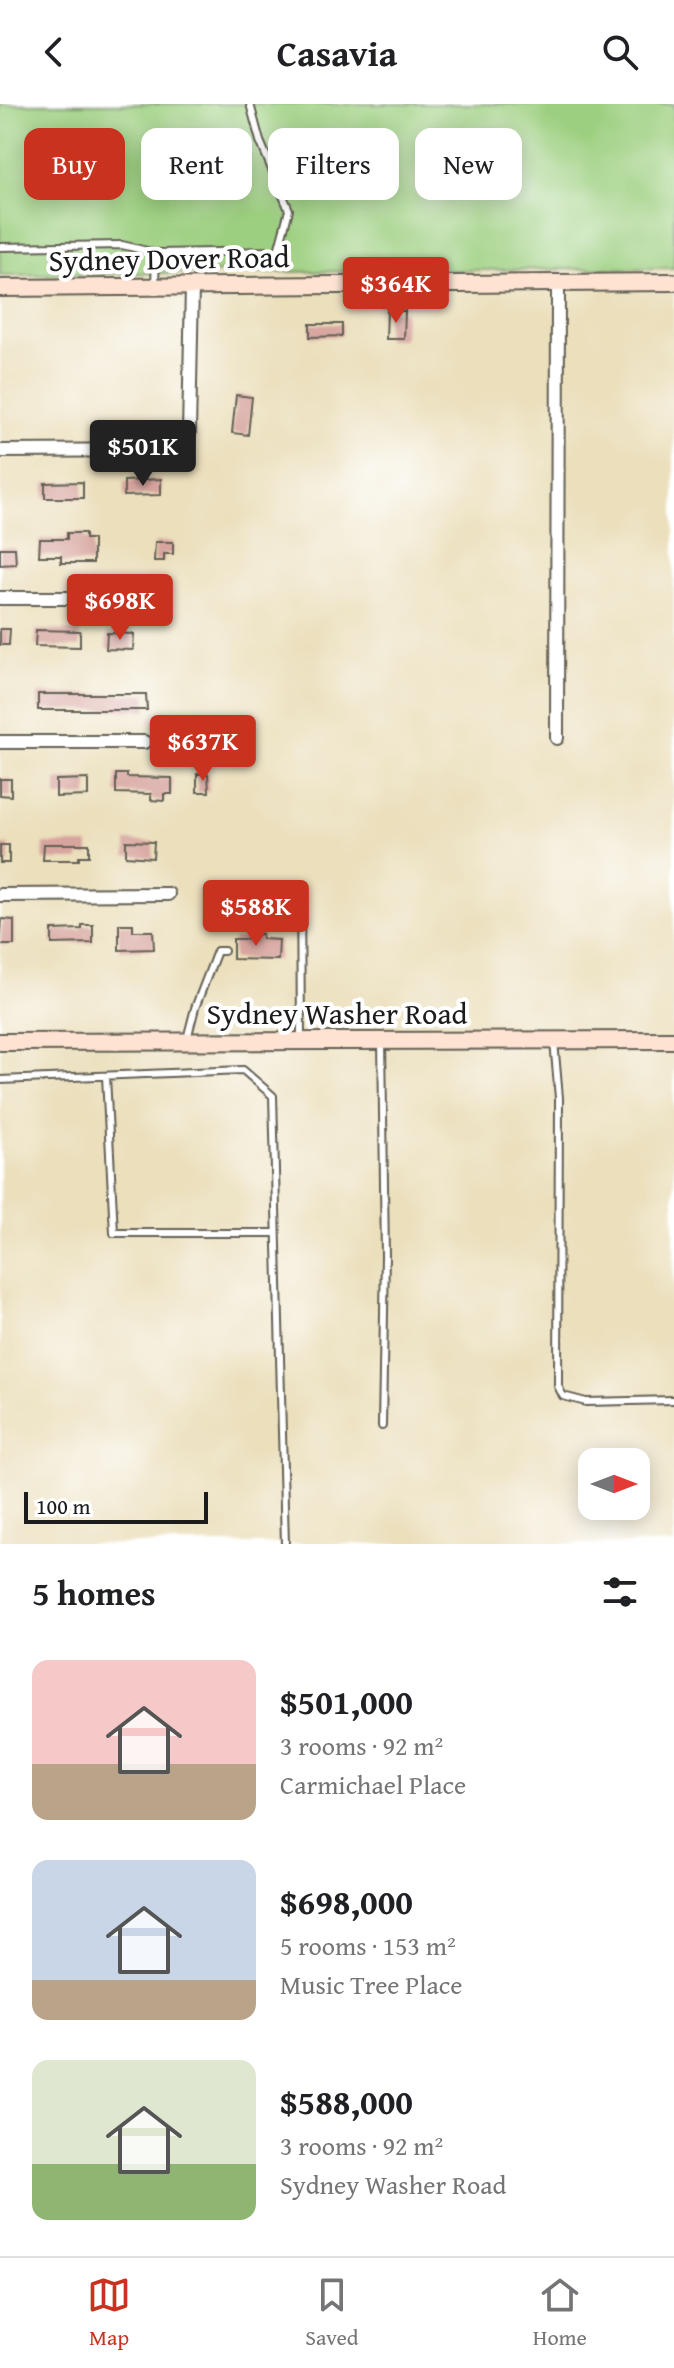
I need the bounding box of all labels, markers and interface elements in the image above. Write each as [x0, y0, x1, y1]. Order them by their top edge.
text: Casavia [277, 26, 397, 79]
icon: back [32, 30, 76, 74]
icon: search [598, 30, 642, 74]
chip: Buy [24, 128, 125, 200]
chip: Rent [141, 128, 252, 200]
chip: Filters [268, 128, 399, 200]
chip: New [415, 128, 522, 200]
street label: Sydney Dover Road [48, 234, 290, 282]
pin: $364K [340, 257, 452, 325]
text: $364K [361, 263, 431, 302]
pin: $501K [87, 420, 199, 488]
text: $501K [108, 426, 178, 465]
pin: $698K [64, 574, 176, 642]
text: $698K [85, 580, 155, 619]
pin: $637K [147, 715, 259, 783]
text: $637K [168, 721, 238, 760]
pin: $588K [200, 880, 312, 948]
text: $588K [221, 886, 291, 925]
street label: Sydney Washer Road [206, 991, 468, 1035]
north arrow [578, 1448, 650, 1520]
map controls [578, 1448, 650, 1520]
scale bar [24, 1488, 208, 1524]
text: 100 m [36, 1490, 91, 1522]
text: 5 homes [32, 1568, 156, 1617]
icon: filters [598, 1570, 642, 1614]
text: $501,000 [280, 1677, 413, 1726]
icon: home [96, 1692, 192, 1788]
text: 3 rooms · 92 m² [280, 1726, 443, 1765]
text: Carmichael Place [280, 1765, 466, 1804]
text: $698,000 [280, 1877, 413, 1926]
icon: home [96, 1892, 192, 1988]
text: 5 rooms · 153 m² [280, 1926, 456, 1965]
text: Music Tree Place [280, 1965, 463, 2004]
text: $588,000 [280, 2077, 413, 2126]
icon: home [96, 2092, 192, 2188]
text: 3 rooms · 92 m² [280, 2126, 443, 2165]
text: Sydney Washer Road [280, 2165, 506, 2204]
tab: Map [87, 2273, 131, 2353]
tab: Saved [305, 2273, 359, 2353]
tab: Home [533, 2273, 587, 2353]

